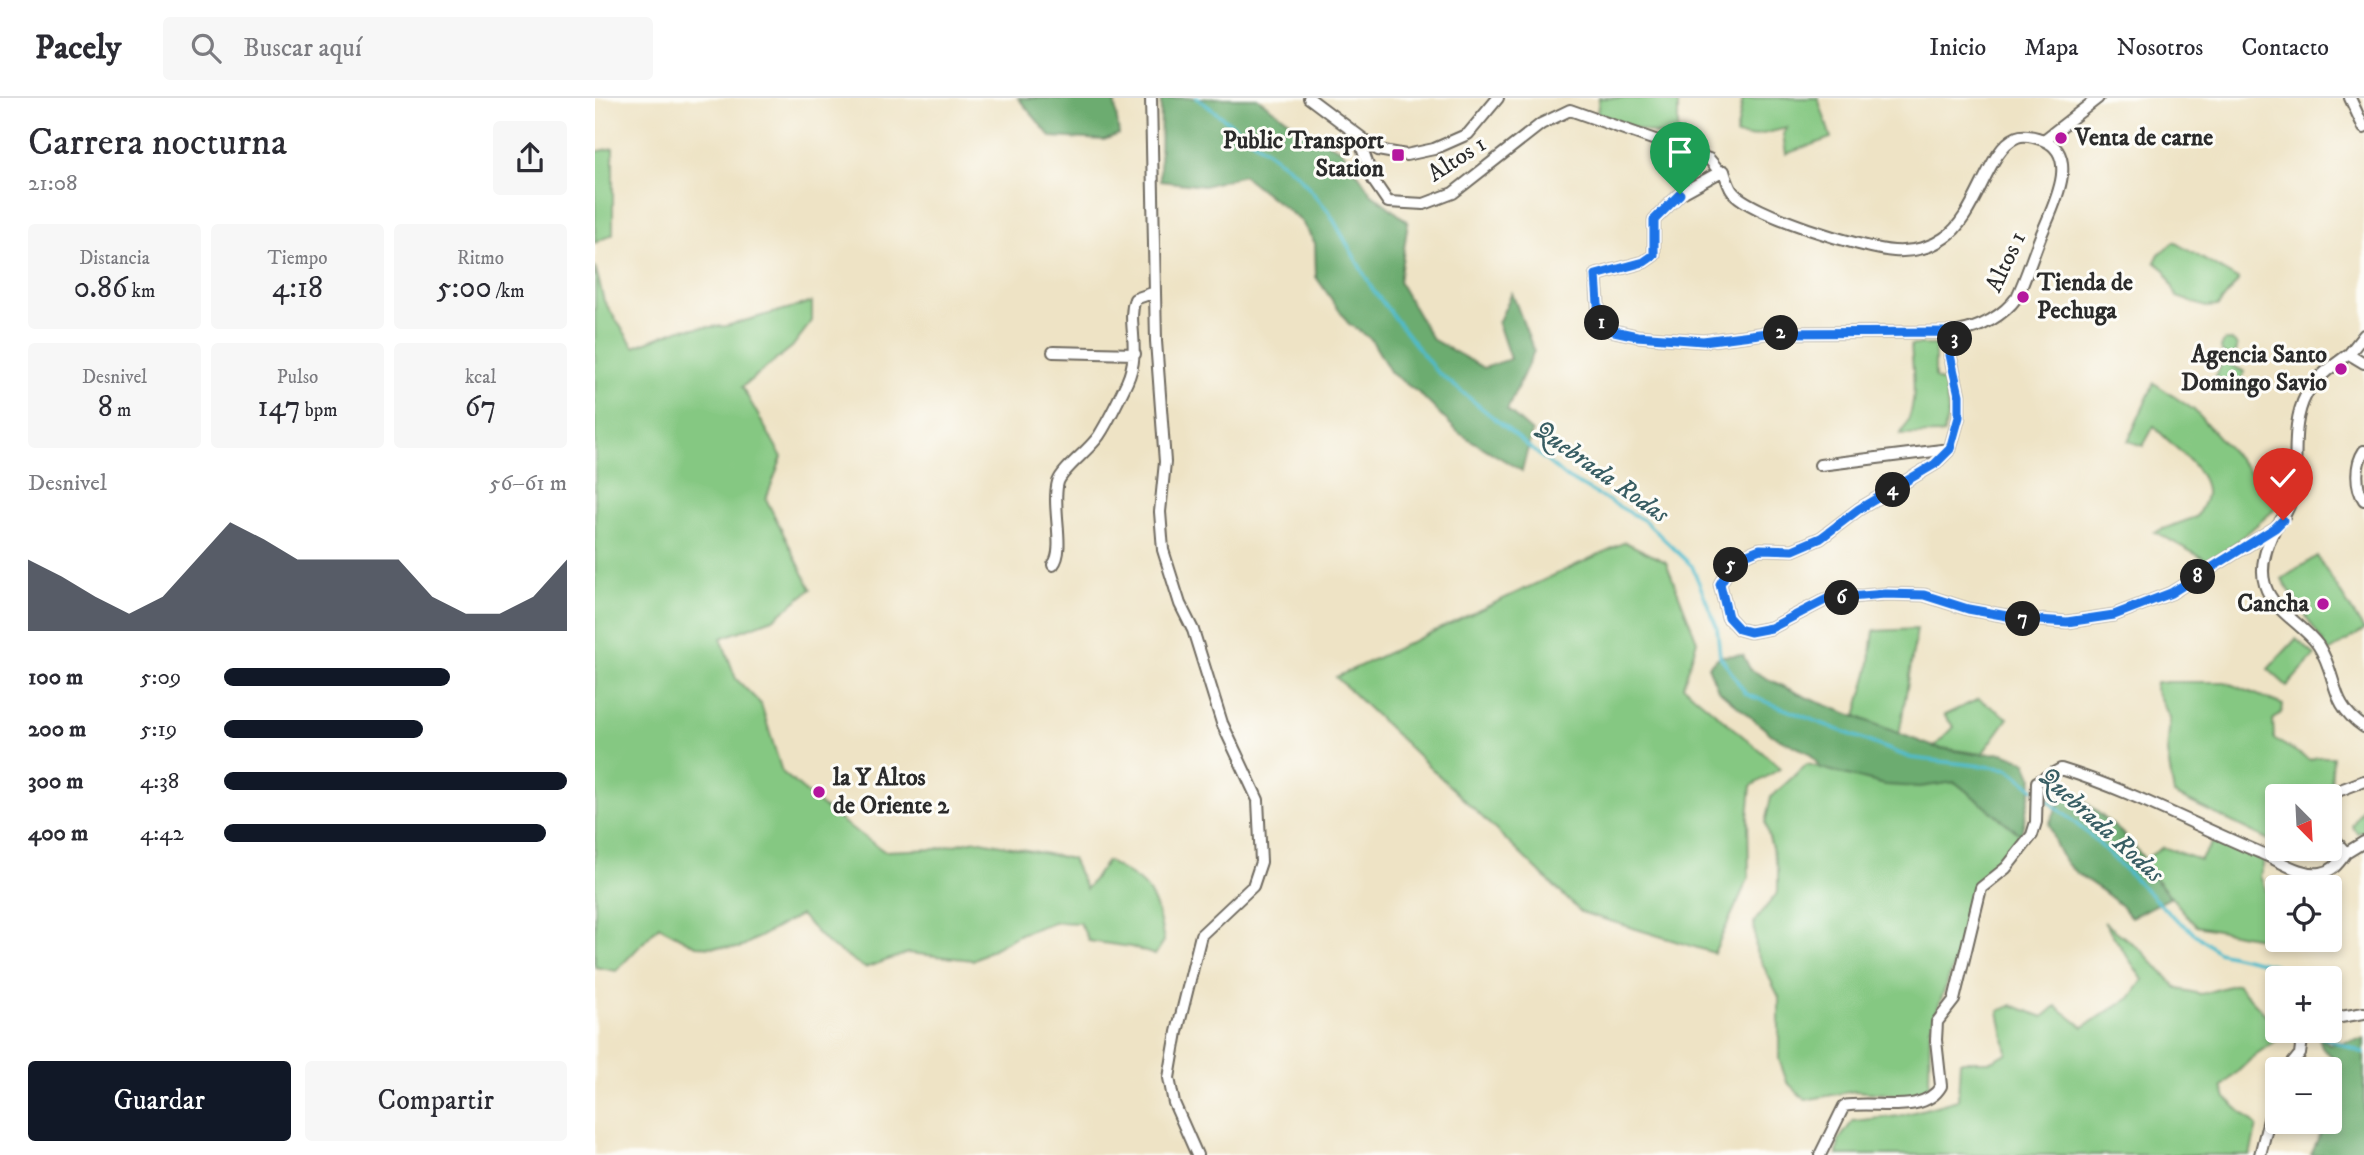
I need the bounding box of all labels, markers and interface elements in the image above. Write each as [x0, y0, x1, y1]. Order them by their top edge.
search box [163, 17, 653, 80]
text: Pacely [35, 28, 121, 69]
icon: search [187, 29, 225, 67]
text: Buscar aquí [243, 32, 362, 65]
text: Inicio [1929, 33, 1986, 63]
text: Mapa [2024, 33, 2079, 63]
text: Nosotros [2117, 33, 2203, 63]
text: Contacto [2241, 33, 2329, 63]
text: Carrera nocturna [28, 119, 287, 167]
button: share [493, 121, 567, 195]
pin [1650, 122, 1710, 194]
place label: Venta de carne [2074, 123, 2213, 153]
place label: Public Transport Station [1223, 126, 1384, 184]
street label: Altos 1 [1422, 129, 1492, 189]
marker: Venta de carne [2053, 130, 2069, 146]
icon: arrive [1661, 133, 1699, 171]
marker: Public Transport Station [1390, 147, 1406, 163]
text: 21:08 [28, 169, 78, 198]
street label: Altos 1 [1979, 227, 2033, 297]
text: Distancia [79, 247, 150, 270]
text: Tiempo [267, 247, 328, 270]
text: Ritmo [457, 247, 504, 270]
place label: Tienda de Pechuga [2036, 268, 2133, 326]
text: 0.86 [74, 270, 128, 307]
text: 4:18 [272, 270, 323, 307]
text: 5:00 [437, 270, 492, 307]
text: km [128, 280, 155, 303]
text: /km [492, 280, 524, 303]
marker: Tienda de Pechuga [2015, 289, 2031, 305]
pin: 1 [1585, 306, 1619, 341]
text: 1 [1598, 311, 1605, 334]
pin: 2 [1763, 316, 1799, 350]
text: 2 [1776, 321, 1785, 344]
pin: 3 [1937, 322, 1973, 356]
text: 3 [1951, 327, 1958, 350]
place label: Agencia Santo Domingo Savio [2181, 340, 2327, 398]
marker: Agencia Santo Domingo Savio [2333, 361, 2349, 377]
text: Desnivel [82, 366, 147, 389]
text: Pulso [277, 366, 318, 389]
text: kcal [465, 366, 496, 389]
text: 8 [98, 389, 113, 426]
text: 147 [258, 389, 301, 426]
text: 67 [465, 389, 496, 426]
text: m [113, 399, 131, 422]
text: bpm [301, 399, 337, 422]
water label: Quebrada Rodas [1527, 413, 1676, 531]
pin [2253, 448, 2313, 520]
icon: check [2264, 459, 2302, 497]
text: Desnivel [28, 469, 107, 498]
text: 56–61 m [489, 469, 567, 498]
pin: 4 [1875, 472, 1911, 508]
text: 4 [1887, 478, 1898, 501]
pin: 5 [1713, 547, 1749, 582]
text: 5 [1726, 553, 1735, 576]
pin: 8 [2181, 560, 2215, 594]
text: 8 [2193, 565, 2202, 588]
pin: 6 [1825, 580, 1859, 616]
text: 6 [1837, 586, 1846, 609]
place label: Cancha [2237, 589, 2310, 619]
marker: Cancha [2315, 596, 2331, 612]
pin: 7 [2005, 602, 2041, 636]
text: 7 [2017, 607, 2028, 630]
text: 100 m [28, 663, 83, 692]
text: 5:09 [140, 663, 181, 692]
text: 200 m [28, 715, 86, 744]
text: 5:19 [140, 715, 177, 744]
water label: Quebrada Rodas [2031, 760, 2172, 891]
place label: la Y Altos de Oriente 2 [832, 763, 950, 821]
text: 300 m [28, 767, 84, 796]
text: 4:38 [140, 767, 179, 796]
marker: la Y Altos de Oriente 2 [811, 784, 827, 800]
north arrow [2265, 784, 2341, 861]
map controls [2265, 784, 2342, 1134]
text: 400 m [28, 819, 88, 848]
text: 4:42 [140, 819, 184, 848]
button: locate [2265, 875, 2342, 952]
button: + [2265, 966, 2342, 1043]
button: − [2265, 1057, 2342, 1134]
button: Guardar [28, 1061, 291, 1141]
button: Compartir [305, 1061, 567, 1141]

